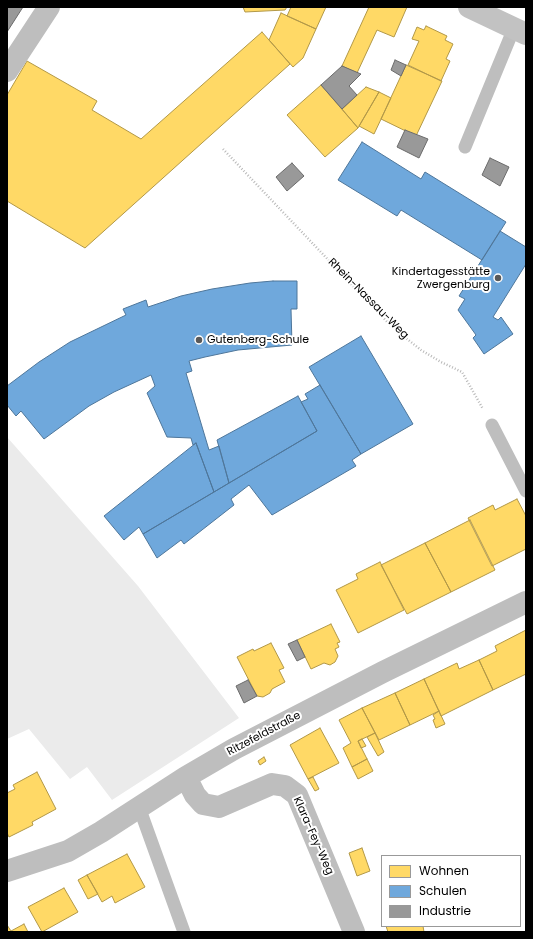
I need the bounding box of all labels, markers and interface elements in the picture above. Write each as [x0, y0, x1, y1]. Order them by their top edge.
street label: Rhein-Nassau-Weg [325, 256, 411, 342]
place label: Kindertagesstätte Zwergenburg [392, 265, 490, 291]
marker: Kindertagesstätte Zwergenburg [493, 273, 503, 283]
place label: Gutenberg-Schule [207, 333, 309, 347]
marker: Gutenberg-Schule [194, 335, 204, 345]
street label: Ritzefeldstraße [225, 709, 303, 759]
street label: Klara-Fey-Weg [290, 795, 336, 877]
legend [381, 855, 521, 927]
text: Wohnen [419, 862, 469, 879]
text: Schulen [419, 882, 467, 899]
text: Industrie [419, 902, 471, 919]

